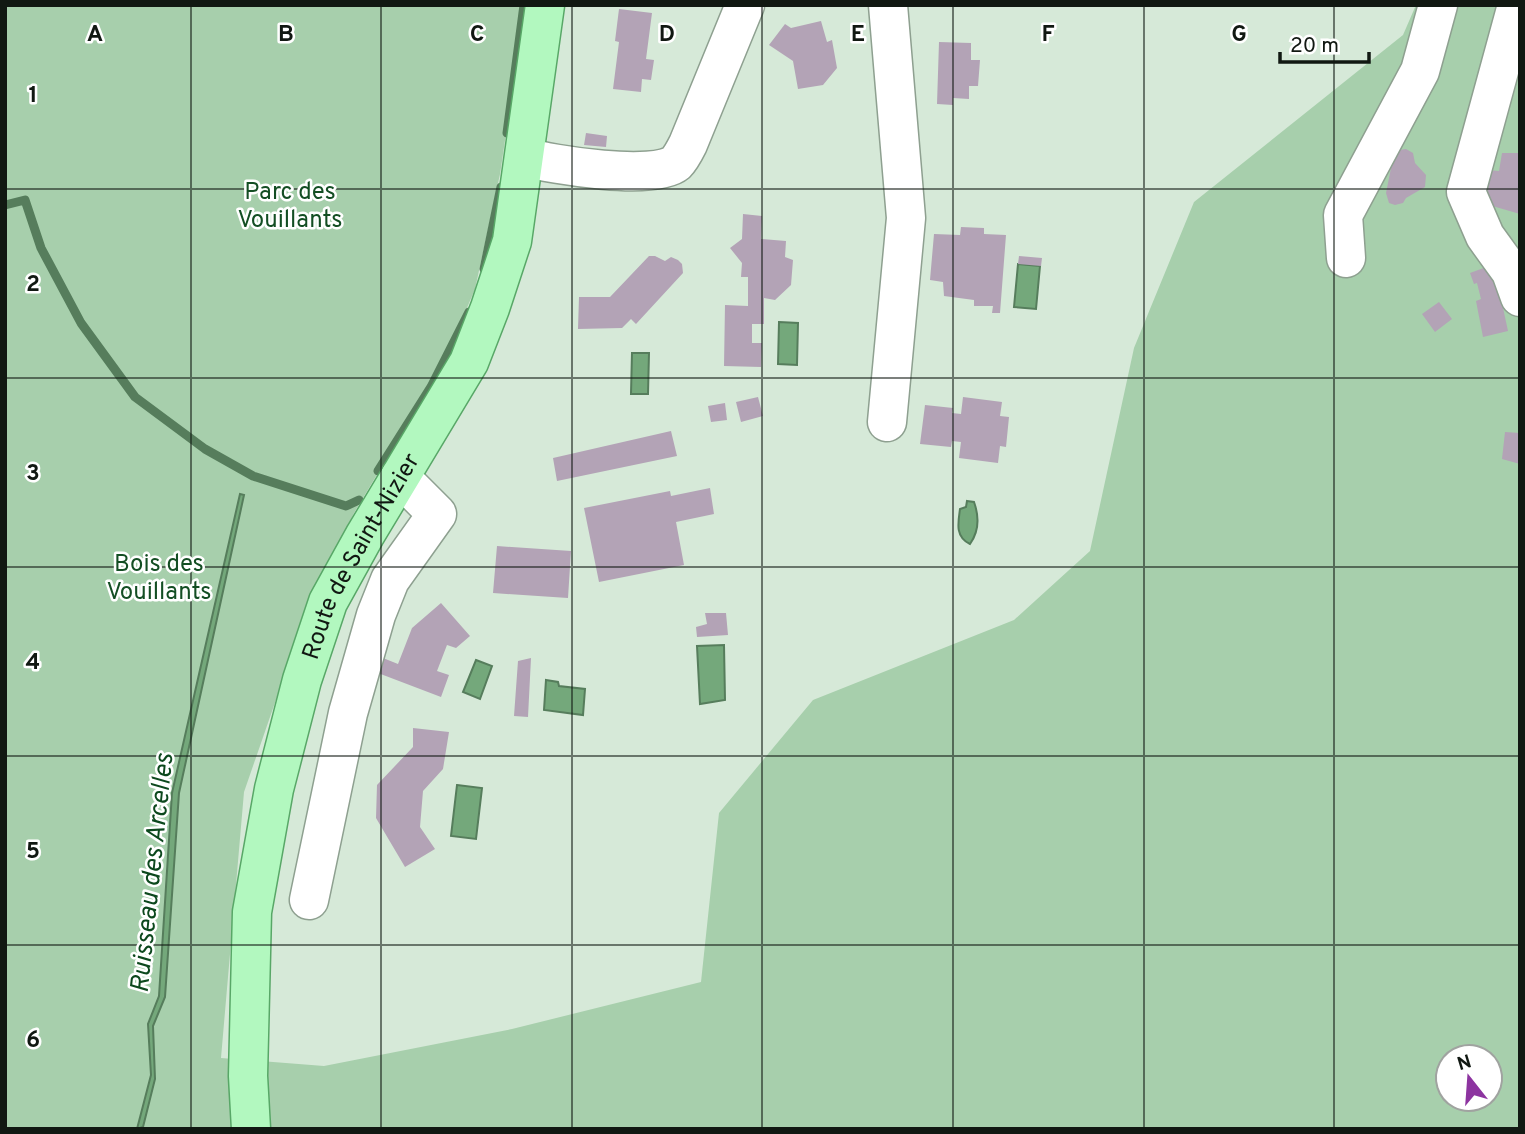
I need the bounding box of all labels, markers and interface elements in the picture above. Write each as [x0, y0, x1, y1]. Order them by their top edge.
text: A [87, 21, 103, 50]
text: B [278, 21, 294, 50]
text: C [470, 21, 484, 50]
text: D [659, 21, 675, 50]
text: E [851, 21, 865, 50]
text: F [1041, 21, 1055, 50]
text: G [1231, 21, 1247, 50]
scale bar [1280, 21, 1369, 65]
text: 20 m [1290, 33, 1339, 60]
text: 1 [28, 82, 38, 111]
park label: Parc des Vouillants [237, 178, 343, 236]
text: 2 [26, 271, 40, 300]
street label: Route de Saint-Nizier [297, 448, 428, 664]
text: 3 [26, 460, 40, 489]
park label: Bois des Vouillants [106, 550, 212, 608]
text: 4 [26, 649, 40, 678]
water label: Ruisseau des Arcelles [125, 751, 183, 995]
text: 5 [26, 838, 40, 867]
text: 6 [26, 1027, 40, 1056]
north arrow [1434, 1043, 1504, 1113]
text: N [1455, 1050, 1475, 1077]

